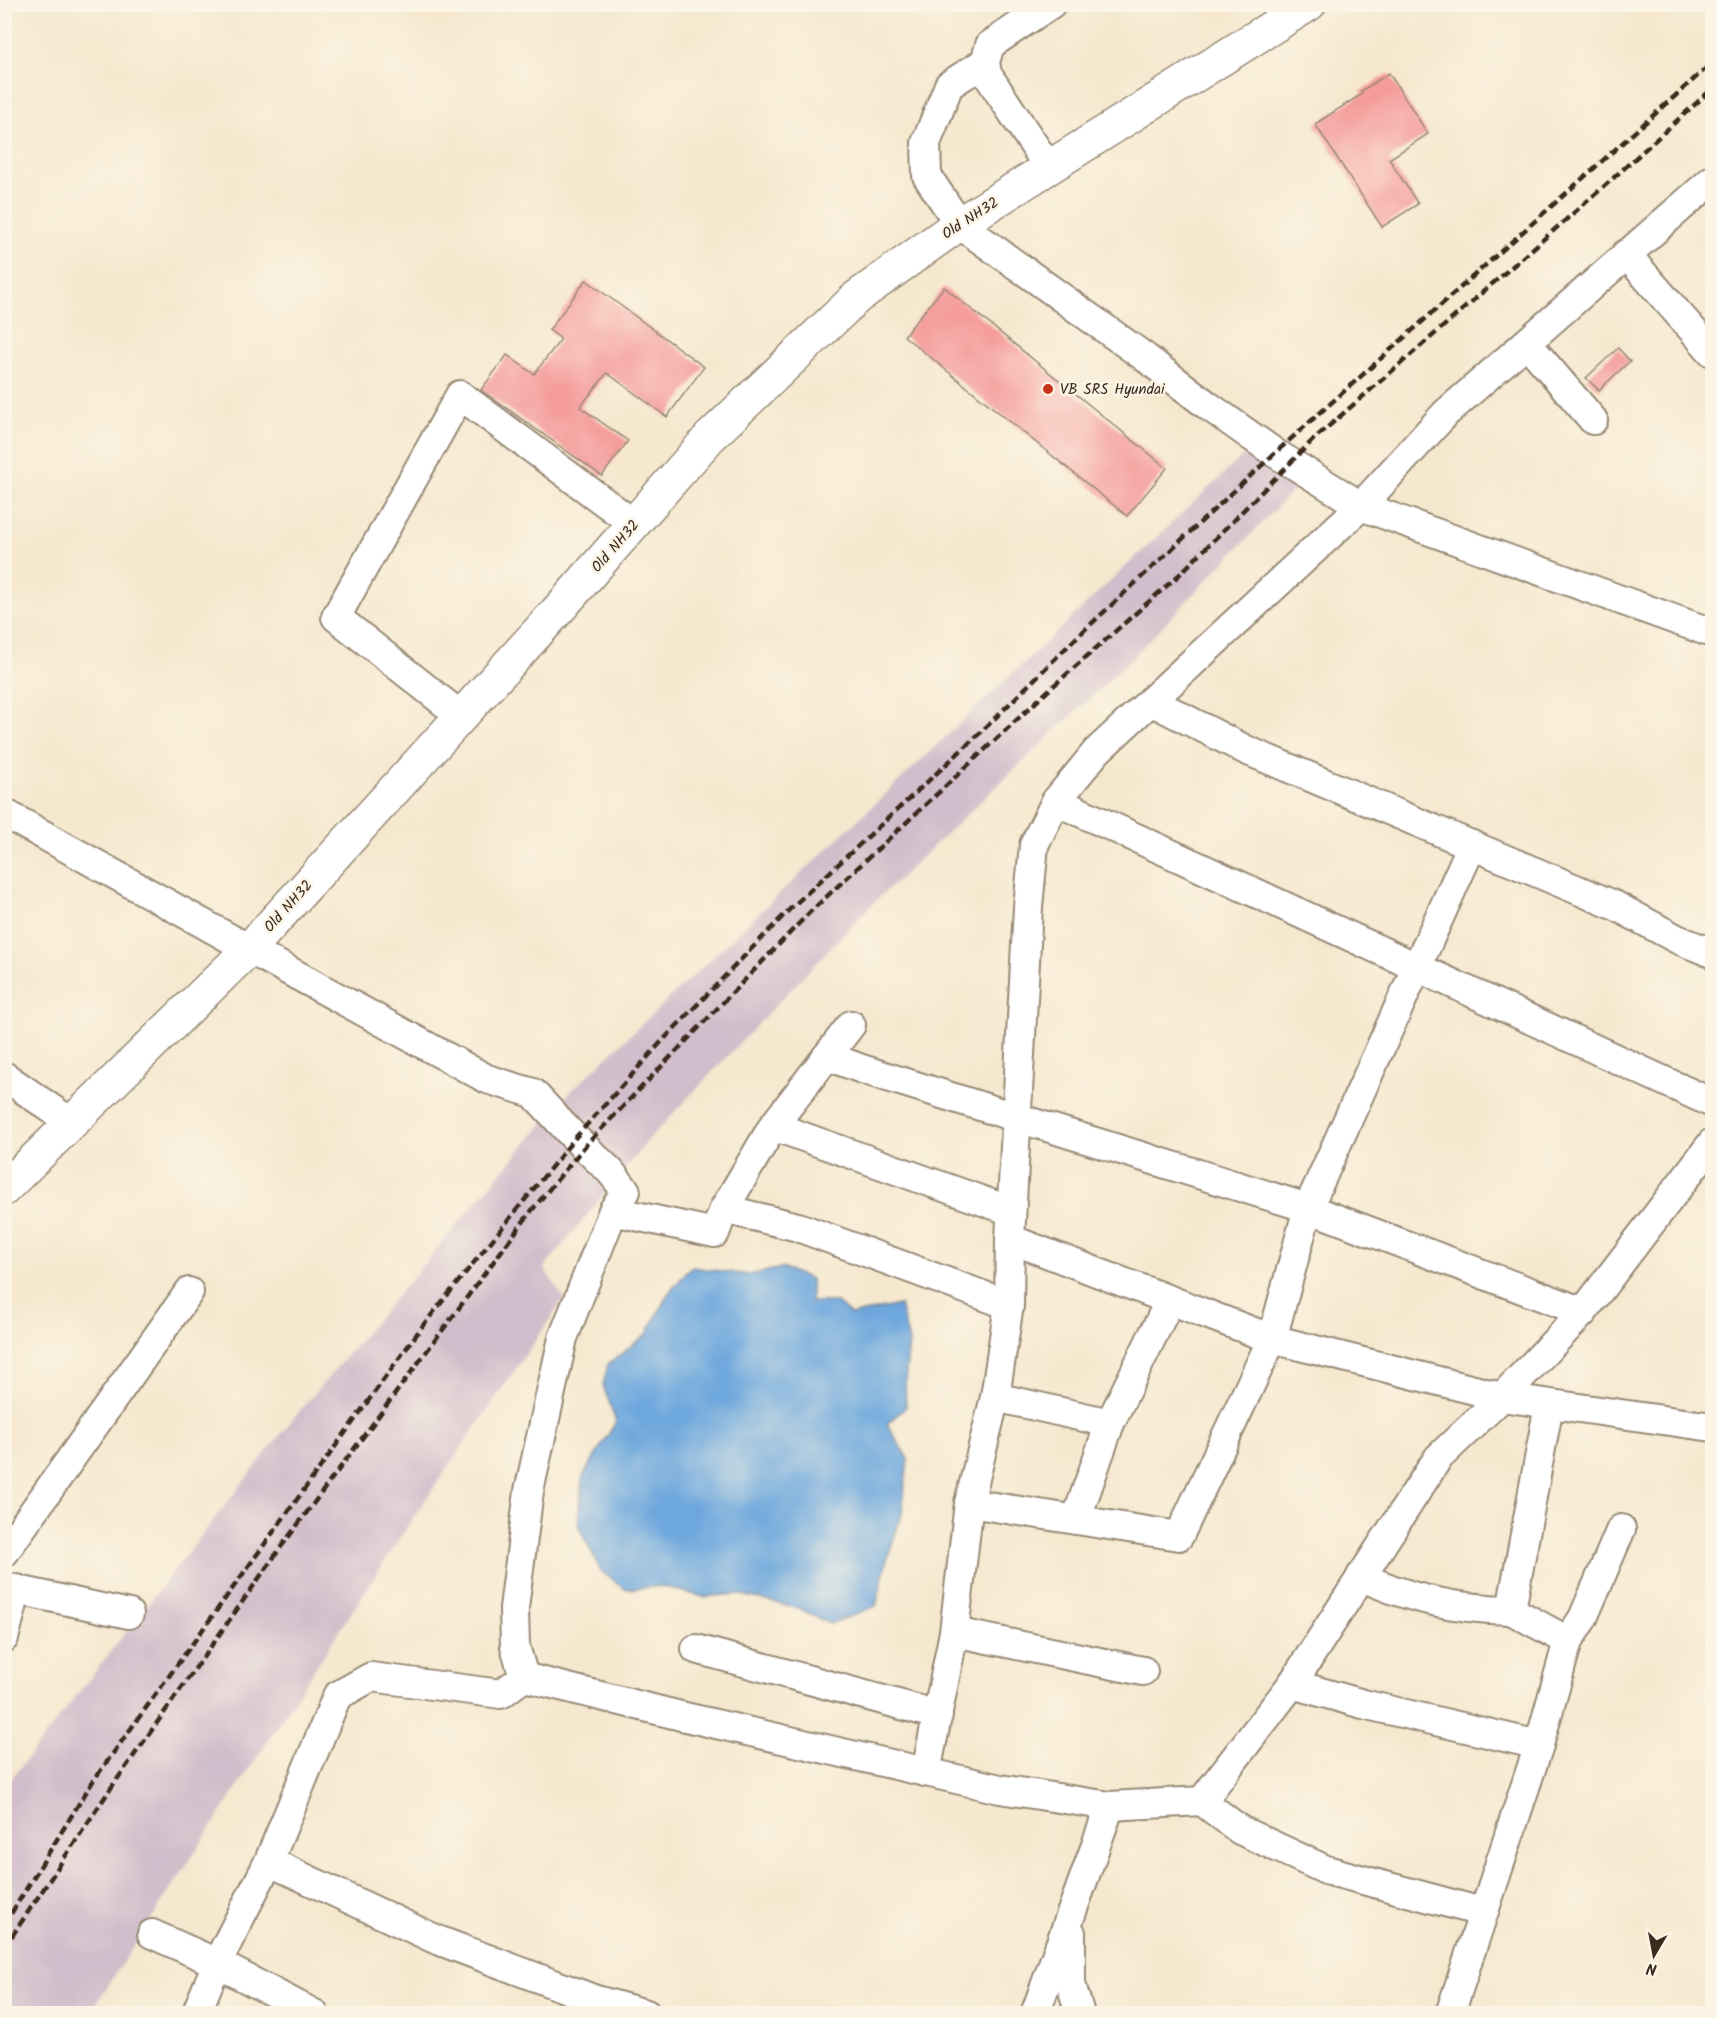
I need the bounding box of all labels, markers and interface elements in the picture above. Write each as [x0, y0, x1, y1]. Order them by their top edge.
street label: Old NH32 [937, 191, 1004, 246]
place label: VB SRS Hyundai [1060, 378, 1166, 402]
marker: VB SRS Hyundai [1041, 382, 1055, 396]
street label: Old NH32 [586, 515, 646, 579]
street label: Old NH32 [258, 875, 319, 938]
north arrow [1624, 1925, 1684, 1985]
text: N [1645, 1955, 1659, 1981]

